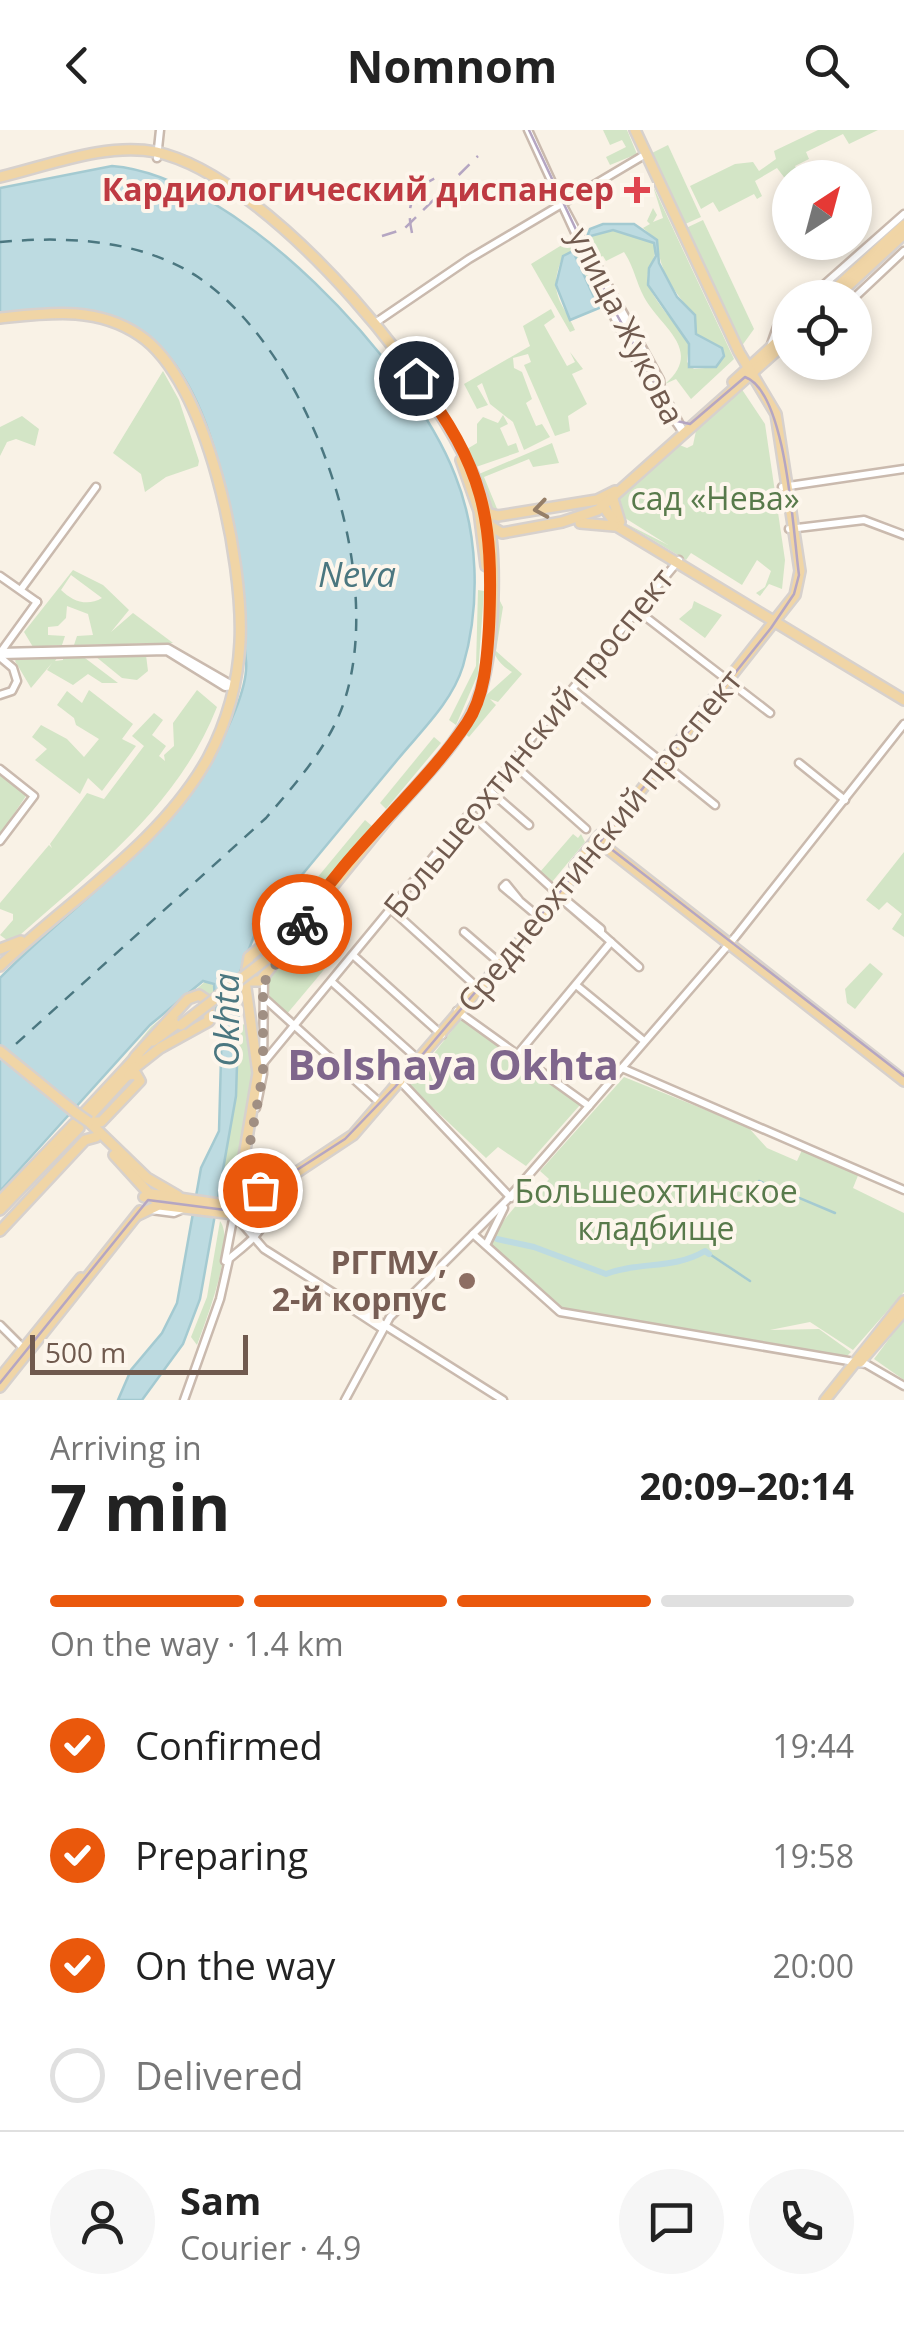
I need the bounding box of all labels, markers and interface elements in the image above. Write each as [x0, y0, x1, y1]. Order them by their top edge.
text: Nomnom [347, 35, 557, 96]
icon: back [50, 38, 105, 93]
icon: search [799, 38, 854, 93]
north arrow [772, 160, 872, 260]
map controls [772, 160, 872, 380]
place label: Кардиологический диспансер [102, 167, 614, 210]
marker: Кардиологический диспансер [624, 177, 650, 203]
street label: улица Жукова [559, 219, 695, 431]
button: locate [772, 280, 872, 380]
pin [374, 336, 459, 421]
icon: home [389, 351, 444, 406]
park label: сад «Нева» [630, 476, 800, 519]
one-way arrow [533, 498, 549, 519]
water label: Neva [318, 550, 396, 597]
street label: Большеохтинский проспект [373, 558, 682, 926]
street label: Среднеохтинский проспект [447, 659, 751, 1021]
courier [252, 874, 352, 974]
icon: bike [275, 897, 330, 952]
water label: Okhta [202, 973, 249, 1067]
district label: Bolshaya Okhta [287, 1035, 619, 1092]
pin [218, 1148, 303, 1233]
icon: bag [233, 1163, 288, 1218]
park label: Большеохтинское кладбище [514, 1169, 798, 1249]
place label: РГГМУ, 2-й корпус [272, 1240, 447, 1320]
marker: РГГМУ, 2-й корпус [456, 1270, 478, 1292]
scale bar [30, 1330, 248, 1374]
text: 500 m [45, 1333, 126, 1371]
text: Arriving in [50, 1426, 202, 1469]
text: 20:09–20:14 [640, 1459, 854, 1511]
text: 7 min [50, 1462, 230, 1550]
text: On the way · 1.4 km [50, 1622, 344, 1665]
icon: check [50, 1718, 105, 1773]
text: Confirmed [135, 1719, 323, 1771]
text: 19:44 [772, 1724, 854, 1767]
icon: check [50, 1828, 105, 1883]
text: Preparing [135, 1829, 308, 1881]
text: 19:58 [772, 1834, 854, 1877]
icon: check [50, 1938, 105, 1993]
text: On the way [135, 1939, 335, 1991]
text: 20:00 [772, 1944, 854, 1987]
text: Delivered [135, 2049, 304, 2101]
button: person [50, 2169, 155, 2274]
button: chat [619, 2169, 724, 2274]
button: phone [749, 2169, 854, 2274]
text: Sam [180, 2174, 261, 2226]
text: Courier · 4.9 [180, 2226, 361, 2269]

